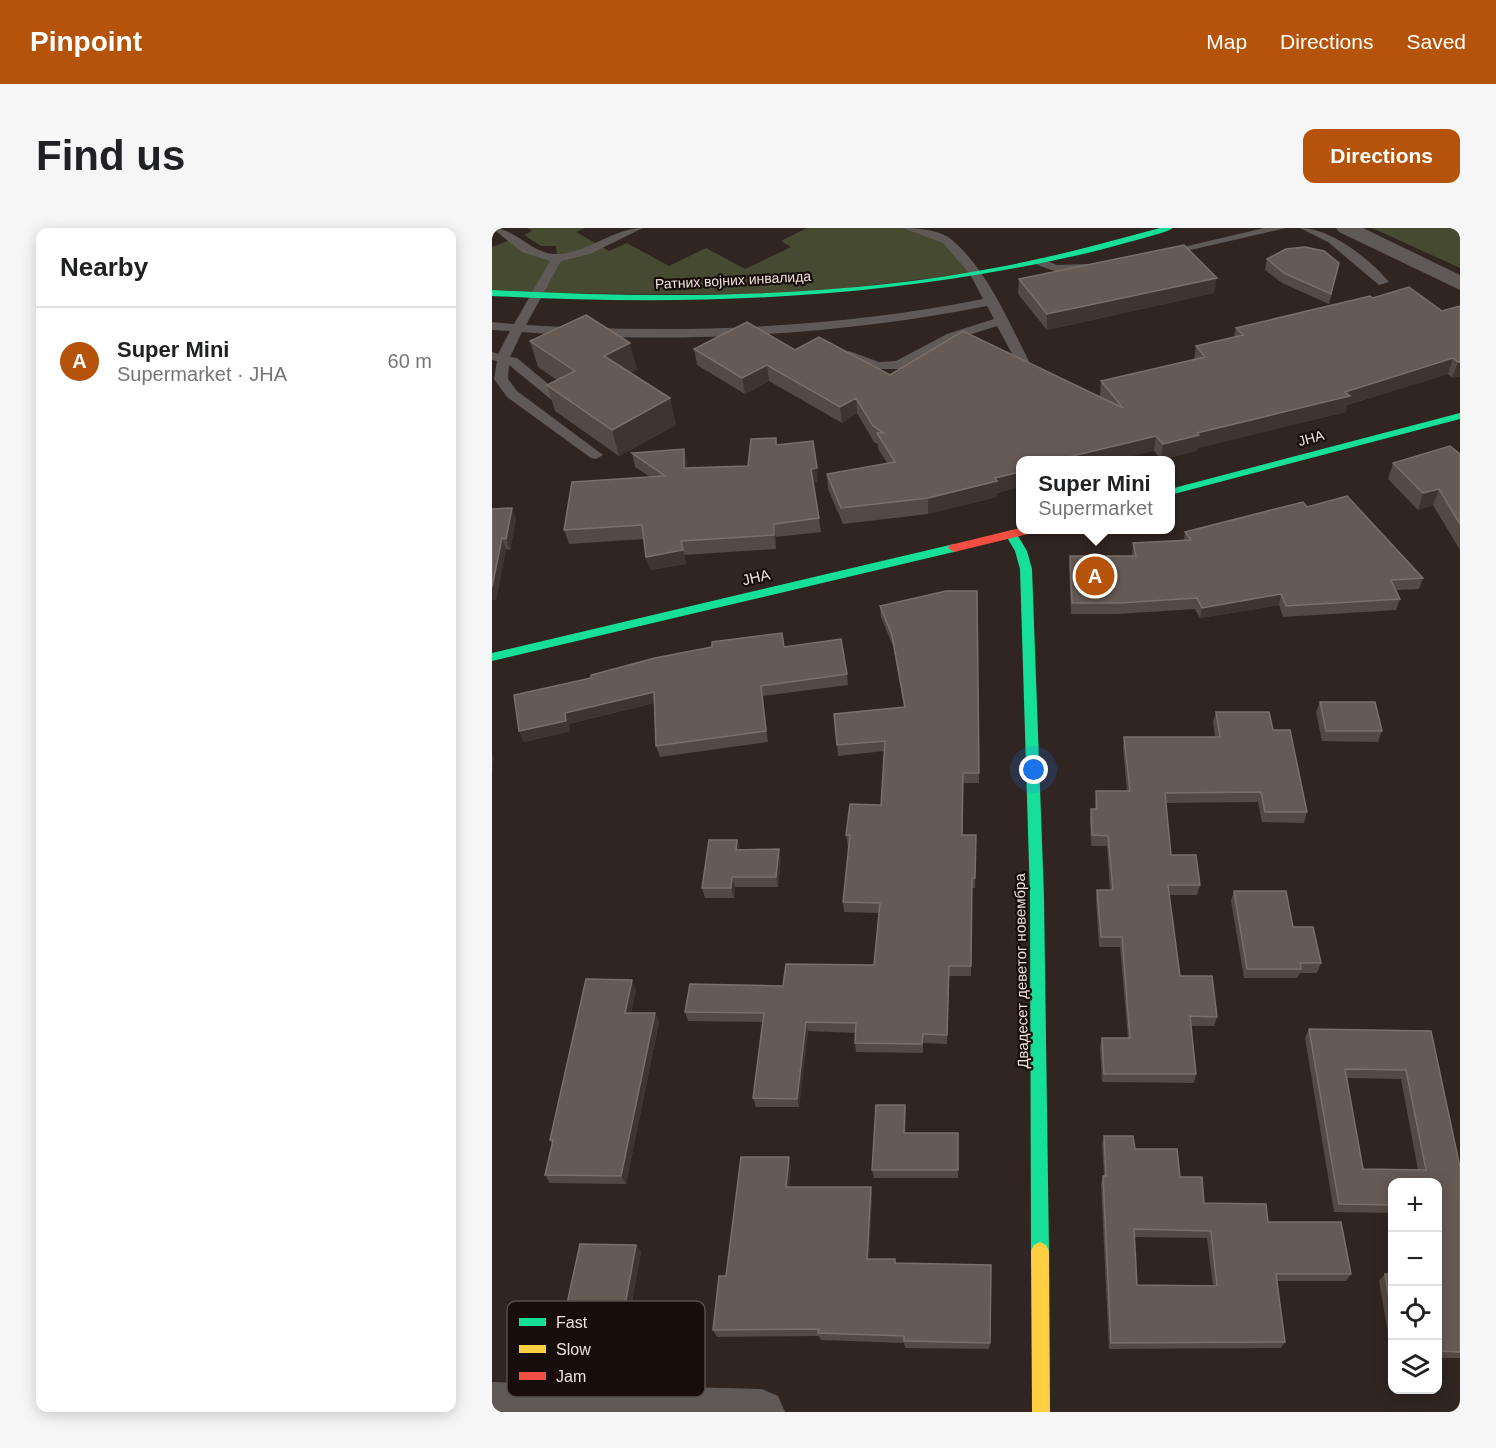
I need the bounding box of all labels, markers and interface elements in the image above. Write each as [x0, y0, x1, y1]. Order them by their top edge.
text: Pinpoint [30, 26, 142, 57]
text: Map [1206, 30, 1247, 53]
text: Directions [1280, 30, 1373, 53]
text: Saved [1406, 30, 1466, 53]
button: Directions [1303, 129, 1460, 183]
text: Find us [36, 132, 185, 179]
text: Nearby [60, 252, 148, 282]
street label: Ратних војних инвалида [654, 268, 812, 292]
text: Super Mini [117, 337, 229, 362]
text: A [72, 350, 87, 372]
text: 60 m [388, 350, 432, 372]
text: Supermarket · ЈНА [117, 363, 287, 385]
street label: ЈНА [1296, 427, 1326, 449]
popup [1016, 456, 1175, 534]
text: Super Mini [1038, 471, 1151, 496]
text: Supermarket [1038, 497, 1153, 519]
pin: A [1076, 554, 1114, 598]
street label: ЈНА [740, 566, 772, 588]
your location [1019, 755, 1048, 784]
street label: Двадесет деветог новембра [1011, 873, 1031, 1069]
map controls [1388, 1178, 1442, 1394]
button: + [1388, 1178, 1442, 1232]
button: − [1388, 1232, 1442, 1286]
button: locate [1388, 1286, 1442, 1340]
legend [507, 1301, 705, 1397]
text: Fast [556, 1314, 588, 1331]
button: layers [1388, 1340, 1442, 1394]
text: Slow [556, 1341, 591, 1358]
text: Jam [556, 1368, 586, 1385]

